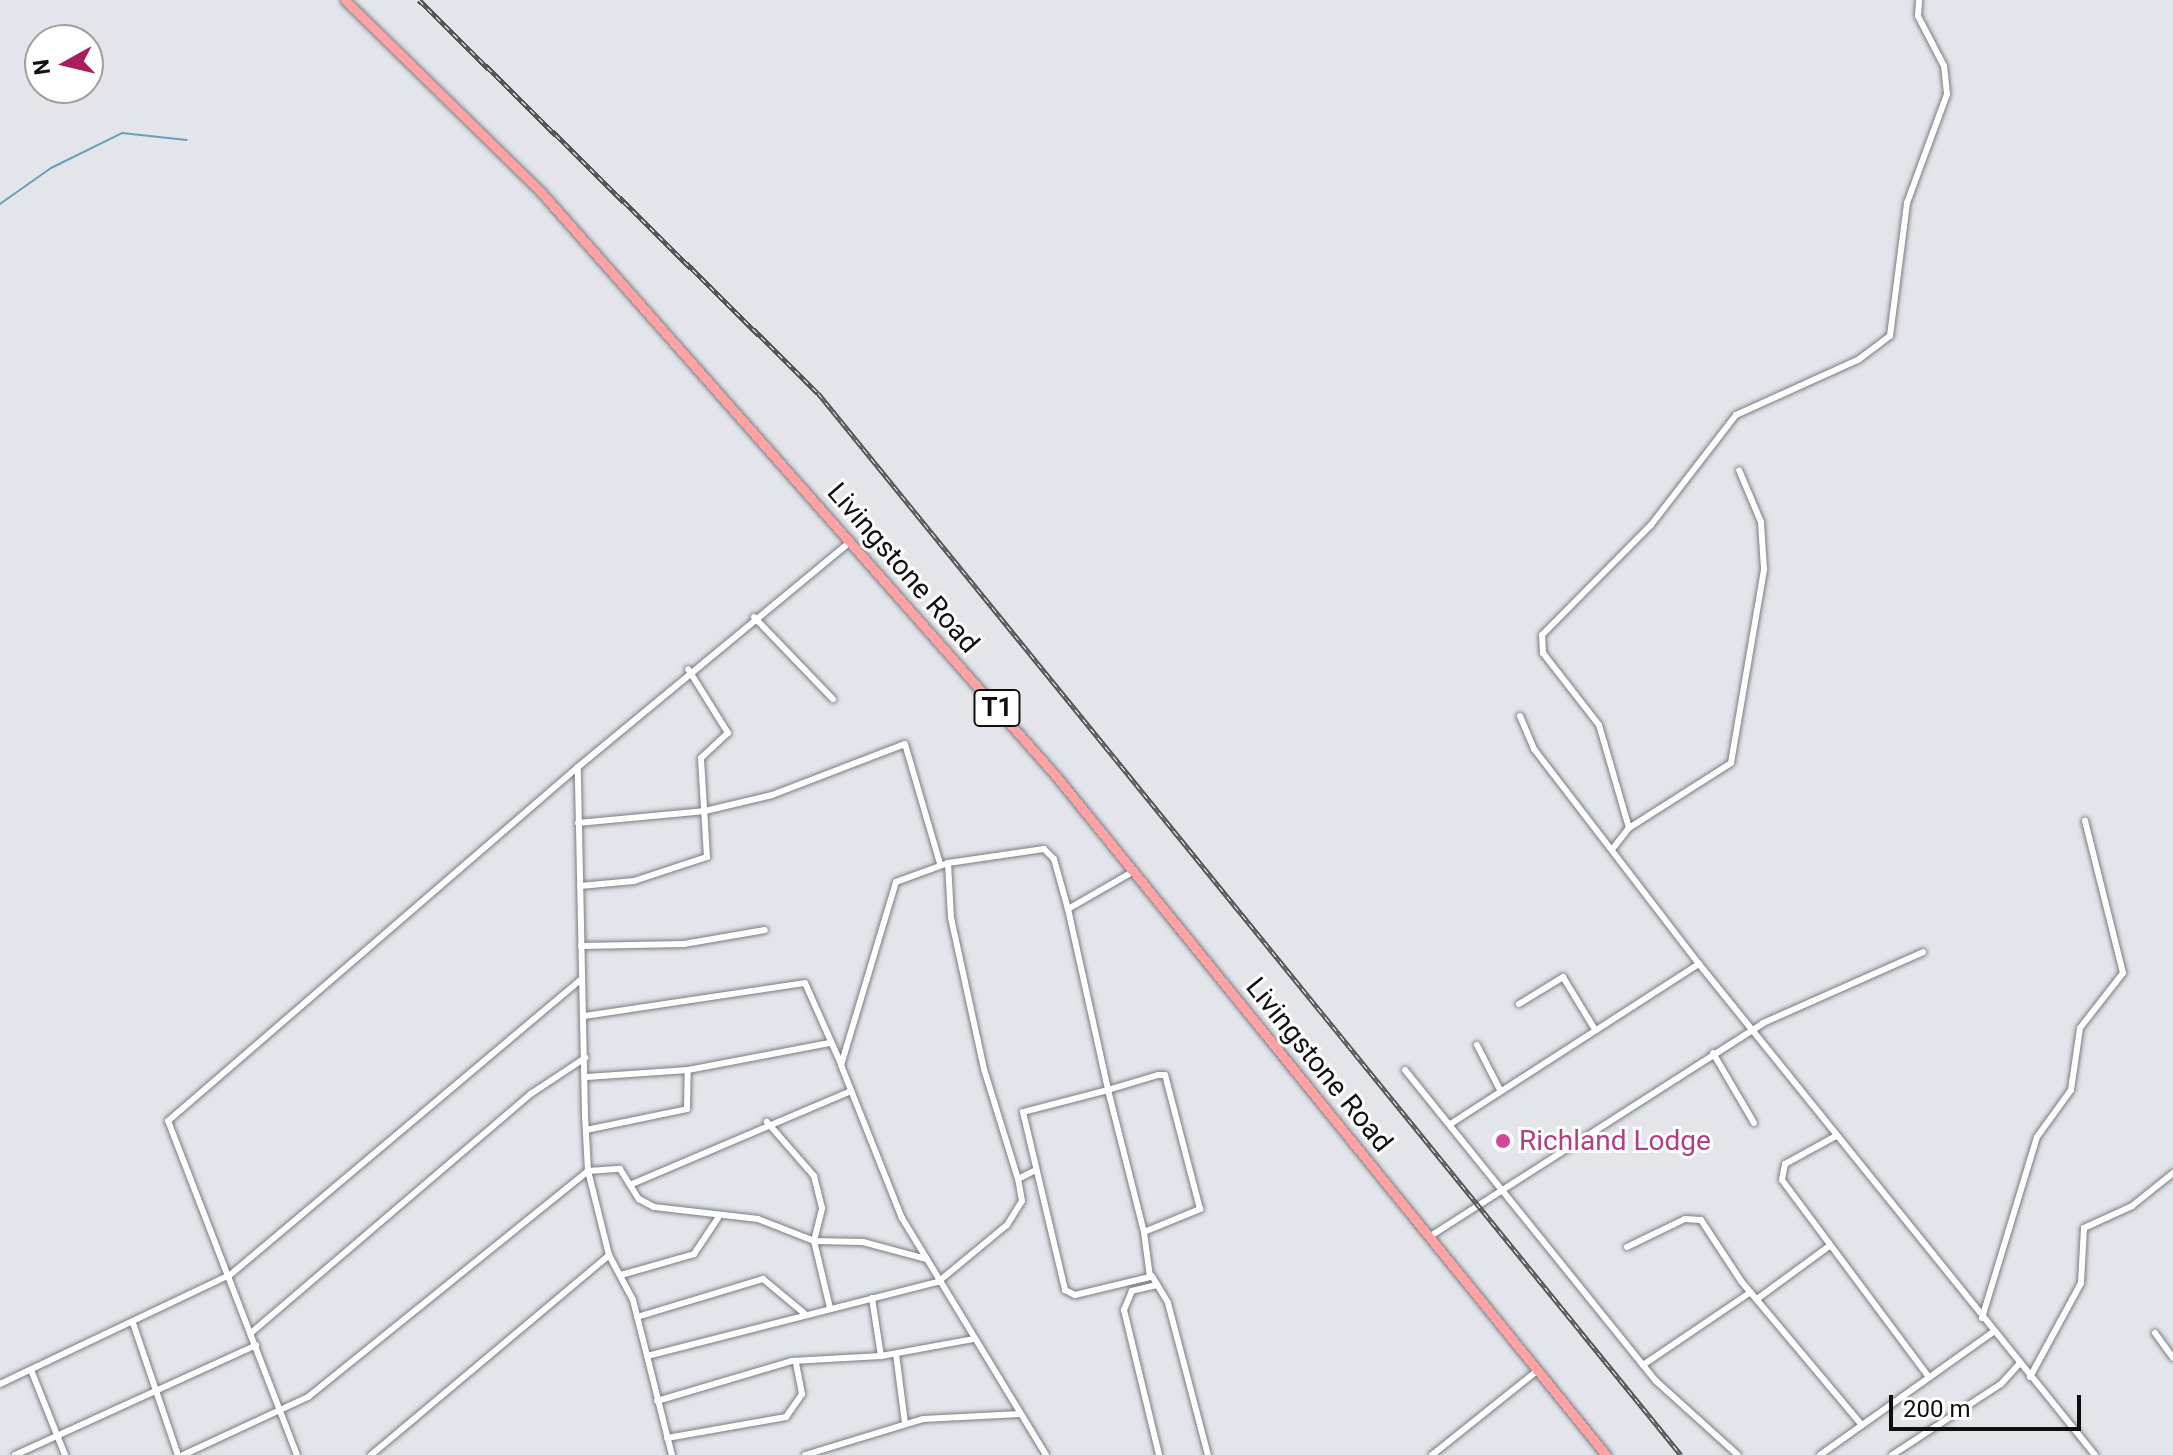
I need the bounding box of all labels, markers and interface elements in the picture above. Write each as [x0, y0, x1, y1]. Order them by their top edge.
north arrow [24, 24, 104, 104]
text: N [28, 58, 55, 77]
street label: Livingstone Road [820, 476, 986, 660]
road number: T1 [973, 686, 1021, 730]
street label: Livingstone Road [1239, 971, 1399, 1159]
place label: Richland Lodge [1519, 1124, 1711, 1158]
marker: Richland Lodge [1494, 1132, 1512, 1150]
scale bar [1893, 1379, 2085, 1429]
text: 200 m [1903, 1395, 1970, 1423]

